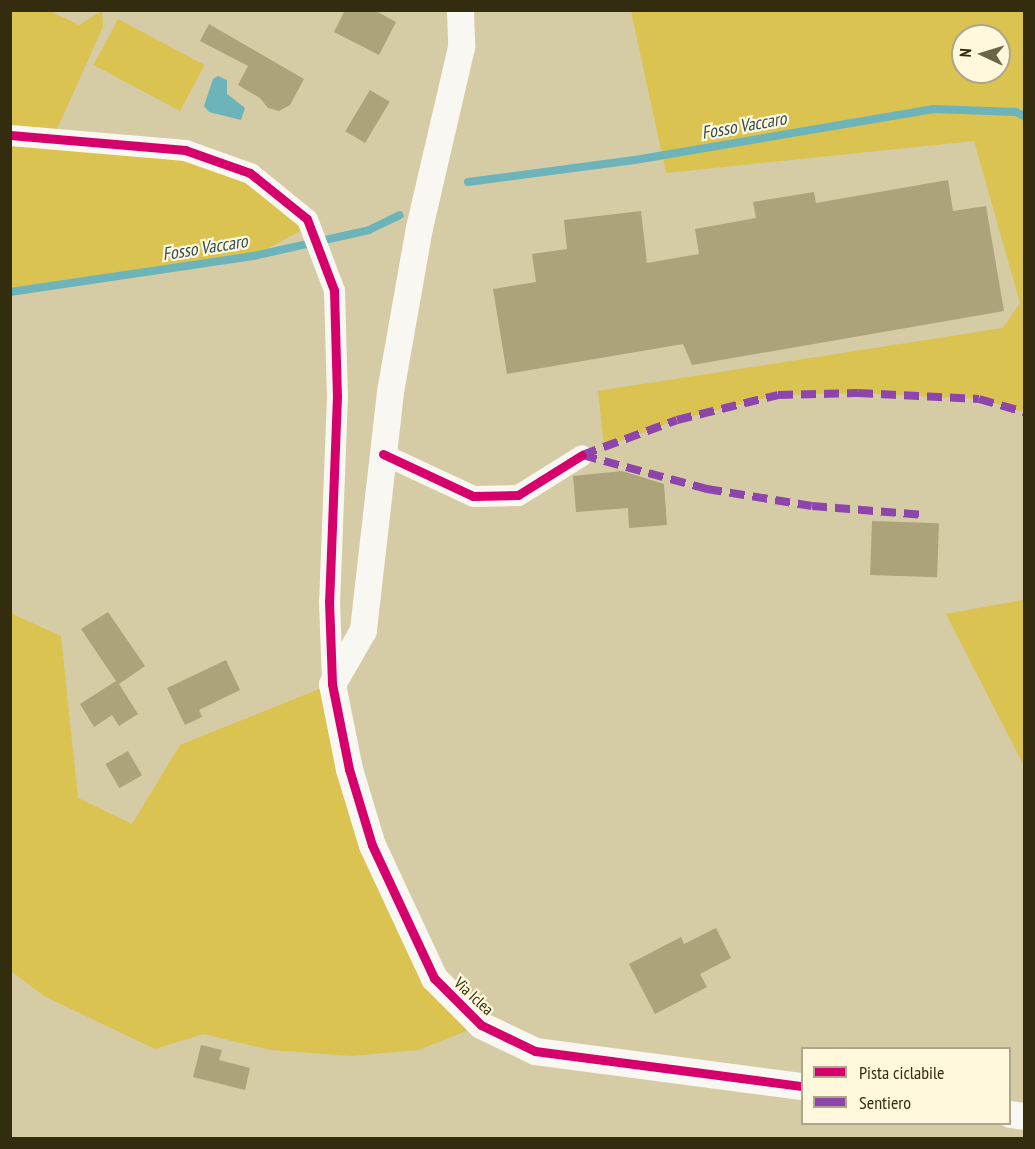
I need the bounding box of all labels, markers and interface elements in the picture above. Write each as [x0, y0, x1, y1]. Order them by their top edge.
north arrow [951, 24, 1011, 84]
text: N [955, 48, 975, 58]
water label: Fosso Vaccaro [700, 108, 788, 144]
water label: Fosso Vaccaro [161, 231, 249, 265]
street label: Via Iclea [450, 973, 498, 1019]
legend [801, 1047, 1011, 1125]
text: Pista ciclabile [859, 1061, 945, 1084]
text: Sentiero [859, 1091, 911, 1114]

